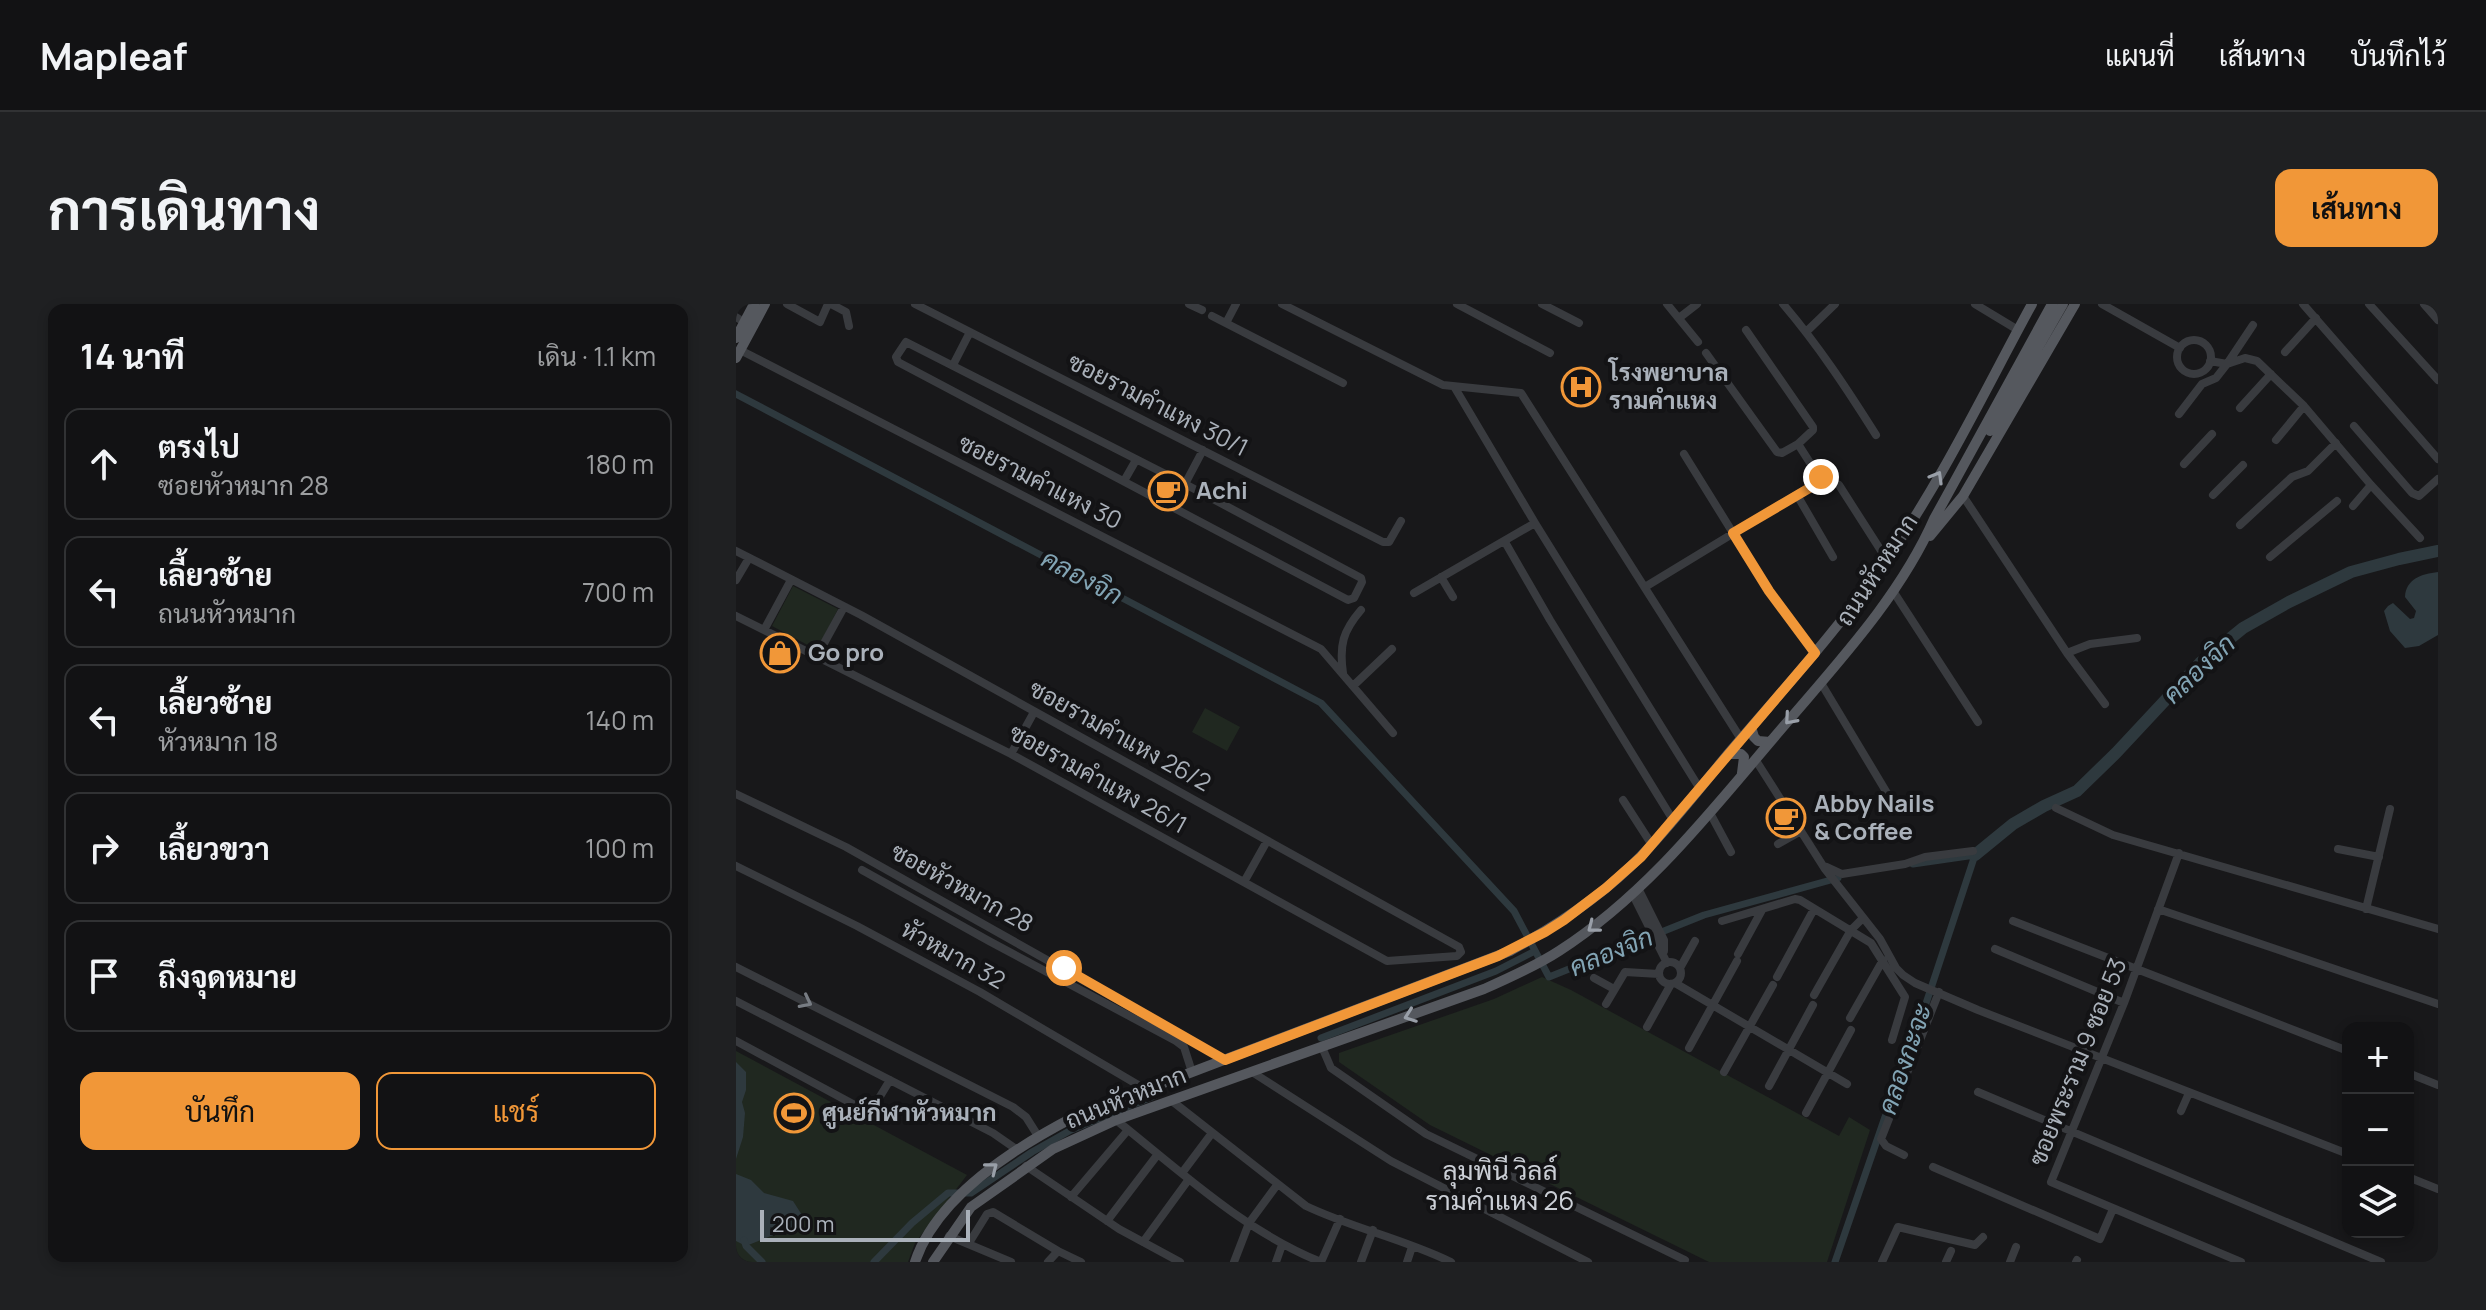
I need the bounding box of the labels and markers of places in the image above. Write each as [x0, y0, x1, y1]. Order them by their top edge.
place label: โรงพยาบาล รามคำแหง [1607, 355, 1729, 416]
hospital icon: โรงพยาบาล รามคำแหง [1560, 366, 1602, 408]
cafe icon: Achi [1147, 470, 1189, 512]
place label: Achi [1196, 473, 1248, 506]
shop icon: Go pro [759, 632, 801, 674]
place label: Go pro [808, 635, 884, 668]
place label: Abby Nails & Coffee [1814, 786, 1935, 847]
cafe icon: Abby Nails & Coffee [1765, 797, 1807, 839]
sports icon: ศูนย์กีฬาหัวหมาก [773, 1092, 815, 1134]
place label: ศูนย์กีฬาหัวหมาก [822, 1095, 996, 1129]

